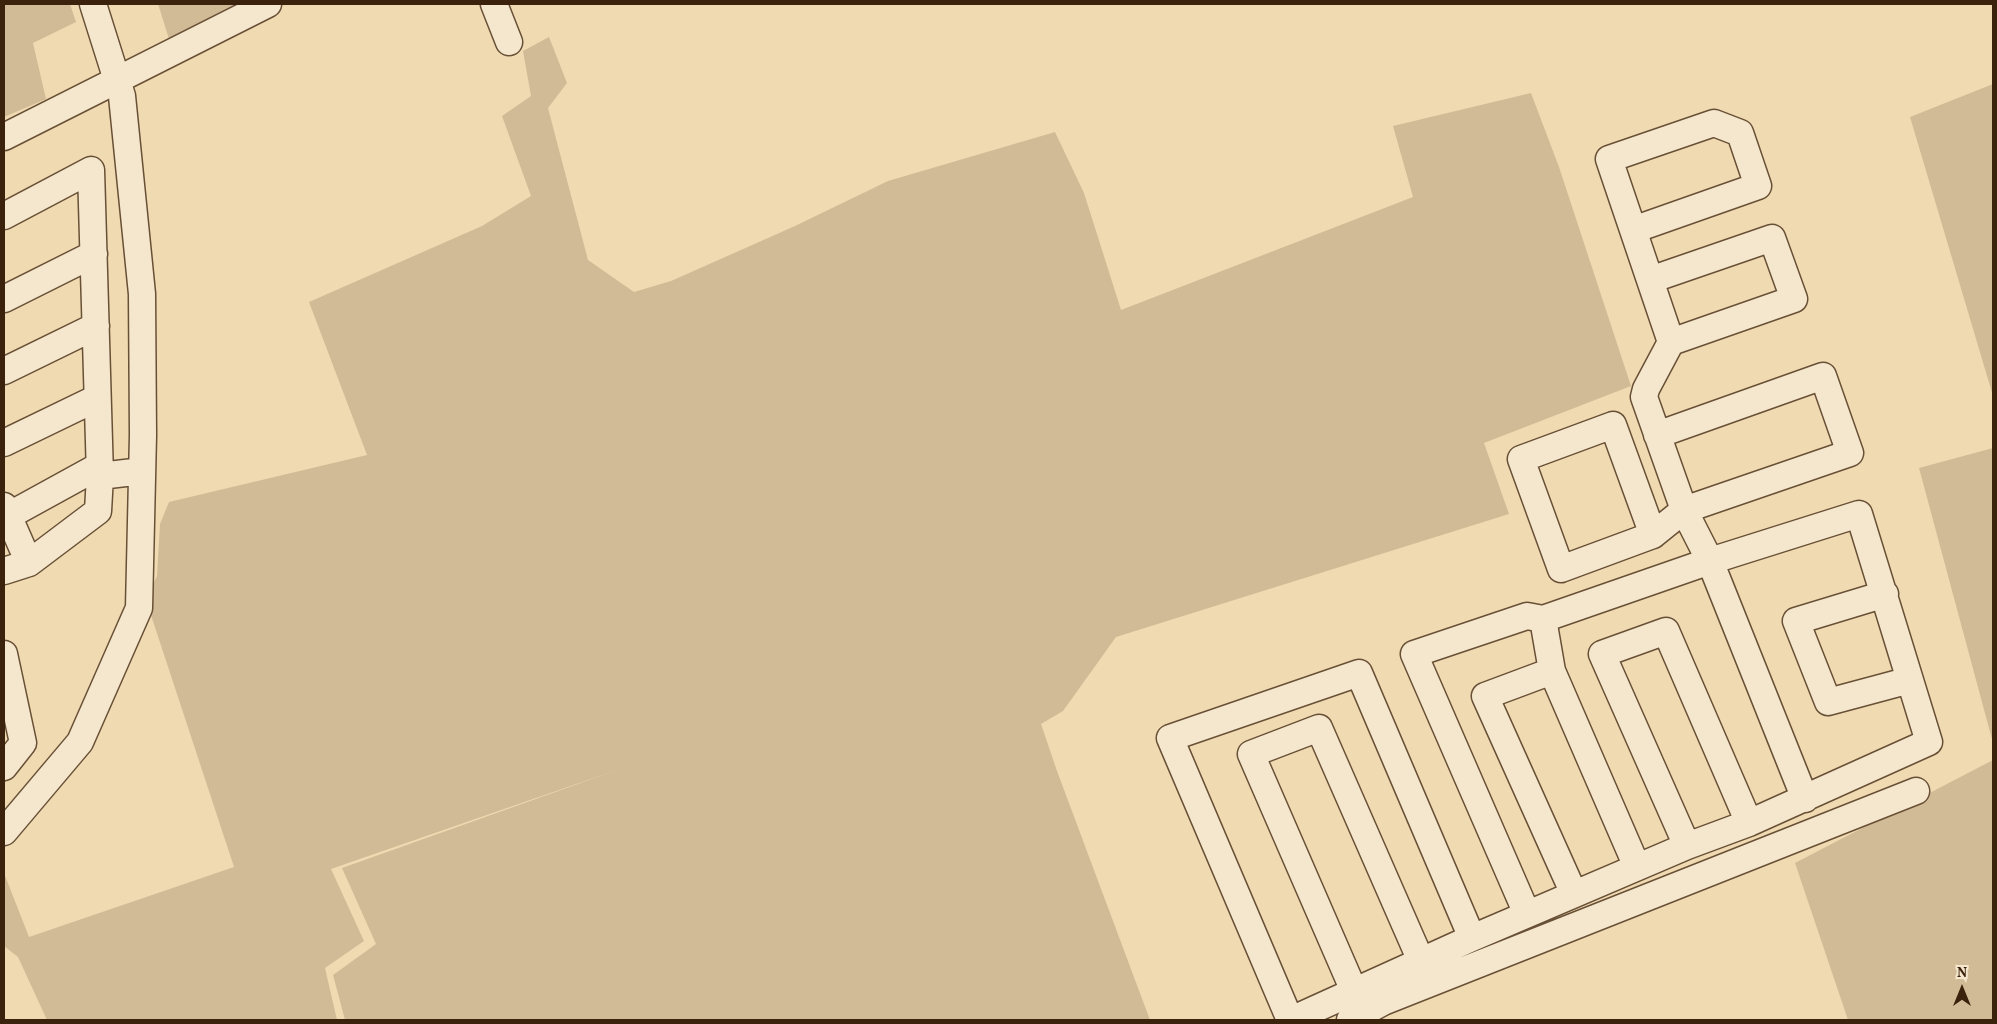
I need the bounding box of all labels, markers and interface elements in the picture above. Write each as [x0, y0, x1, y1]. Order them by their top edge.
north arrow [1937, 964, 1987, 1014]
text: N [1957, 964, 1967, 983]

